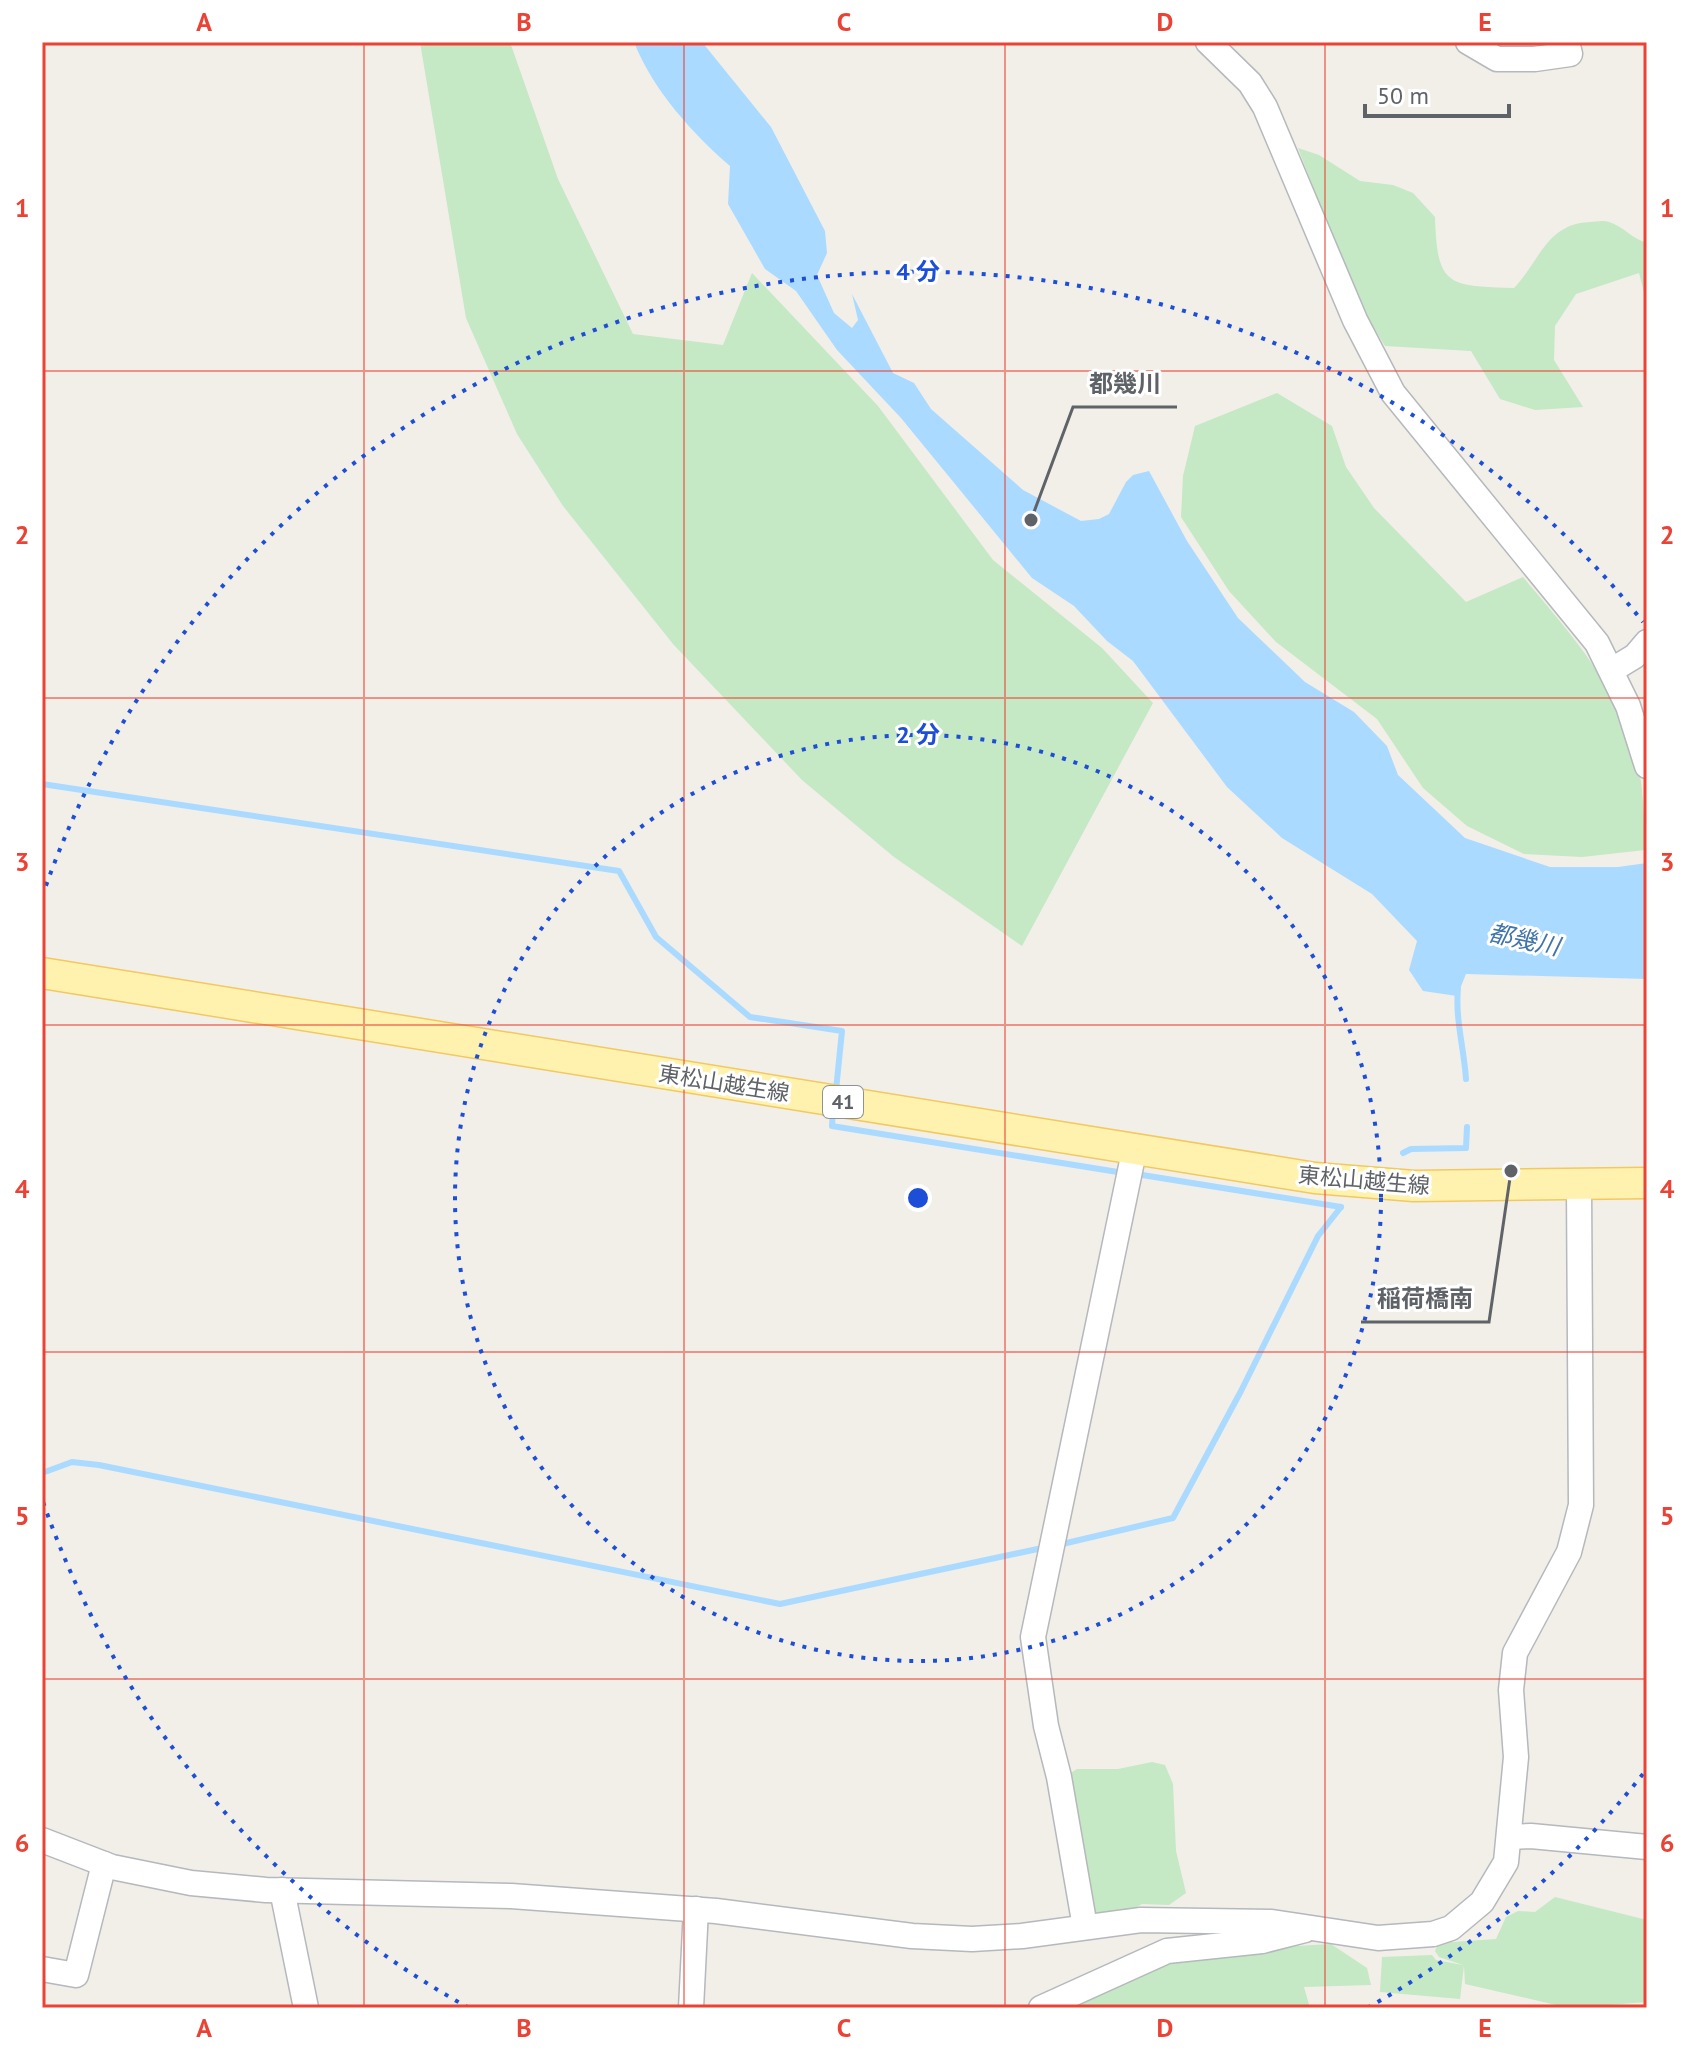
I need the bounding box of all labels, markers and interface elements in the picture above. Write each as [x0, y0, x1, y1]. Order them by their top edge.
text: A [196, 5, 212, 38]
text: B [516, 5, 532, 38]
text: C [837, 5, 851, 38]
text: D [1157, 5, 1173, 38]
text: E [1478, 5, 1492, 38]
scale bar [1365, 68, 1509, 118]
text: 50 m [1377, 80, 1429, 111]
text: 1 [15, 191, 29, 224]
text: 1 [1660, 191, 1674, 224]
text: 4 分 [896, 256, 940, 287]
callout: 都幾川 [1073, 359, 1177, 407]
text: 都幾川 [1089, 368, 1161, 399]
text: 2 [15, 518, 29, 551]
text: 2 [1660, 518, 1674, 551]
text: 2 分 [896, 719, 940, 750]
text: 3 [15, 845, 29, 878]
text: 3 [1660, 845, 1674, 878]
water label: 都幾川 [1486, 917, 1565, 963]
street label: 東松山越生線 [657, 1059, 791, 1107]
road number: 41 [823, 1086, 863, 1118]
street label: 東松山越生線 [1297, 1160, 1431, 1200]
text: 4 [15, 1172, 30, 1205]
text: 4 [1660, 1172, 1675, 1205]
centre of rings [904, 1184, 932, 1212]
callout: 稲荷橋南 [1361, 1274, 1489, 1322]
text: 稲荷橋南 [1377, 1283, 1473, 1314]
text: 5 [15, 1499, 29, 1532]
text: 5 [1660, 1499, 1674, 1532]
text: 6 [15, 1826, 29, 1859]
text: 6 [1660, 1826, 1674, 1859]
text: A [196, 2011, 212, 2044]
text: B [516, 2011, 532, 2044]
text: C [837, 2011, 851, 2044]
text: D [1157, 2011, 1173, 2044]
text: E [1478, 2011, 1492, 2044]

